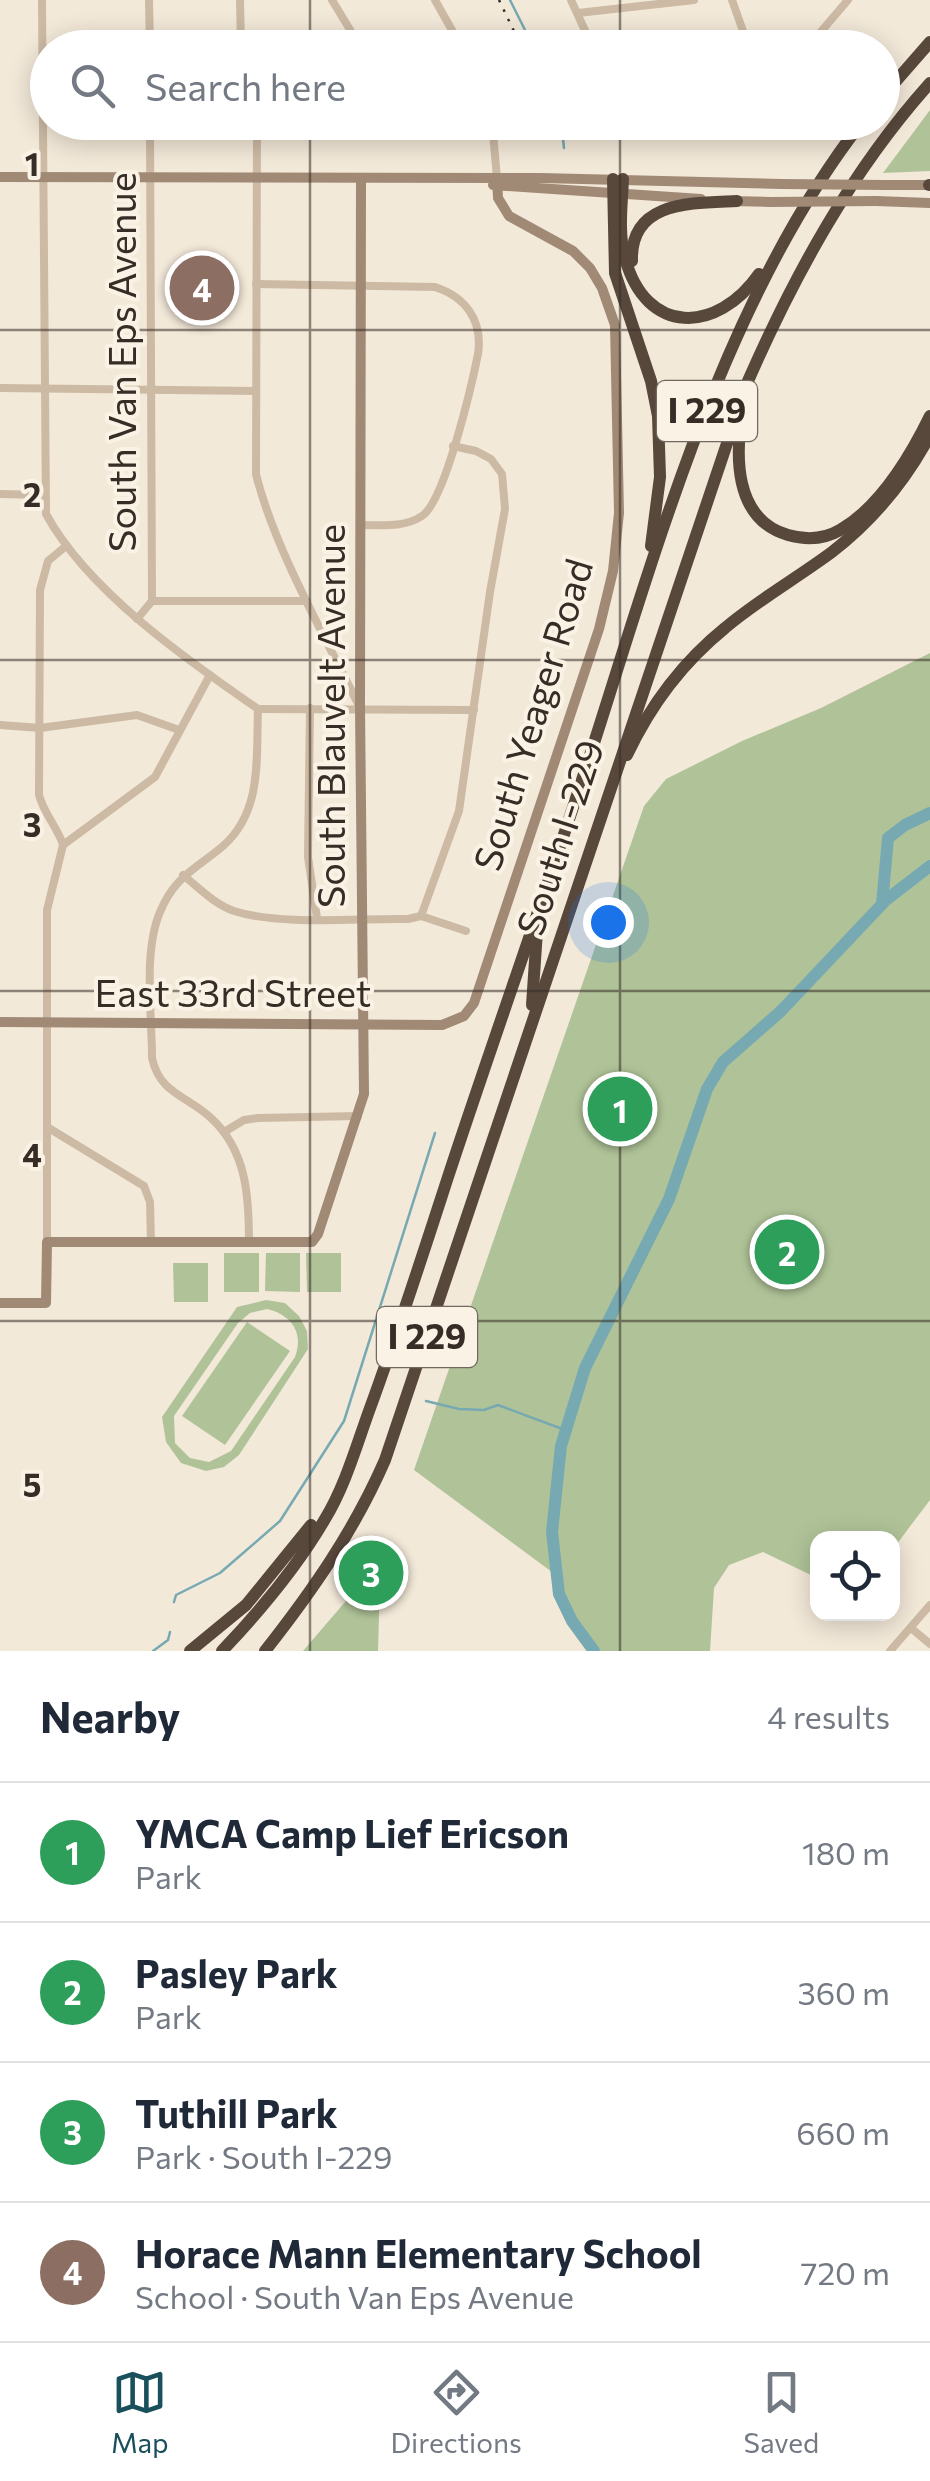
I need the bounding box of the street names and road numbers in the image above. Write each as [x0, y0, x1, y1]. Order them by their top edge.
street label: South Van Eps Avenue [97, 172, 144, 552]
road number: I 229 [657, 381, 757, 441]
street label: South Blauvelt Avenue [306, 524, 353, 908]
street label: South Yeager Road [462, 553, 601, 876]
street label: South I-229 [505, 734, 612, 941]
street label: East 33rd Street [95, 968, 371, 1015]
road number: I 229 [377, 1307, 477, 1367]

